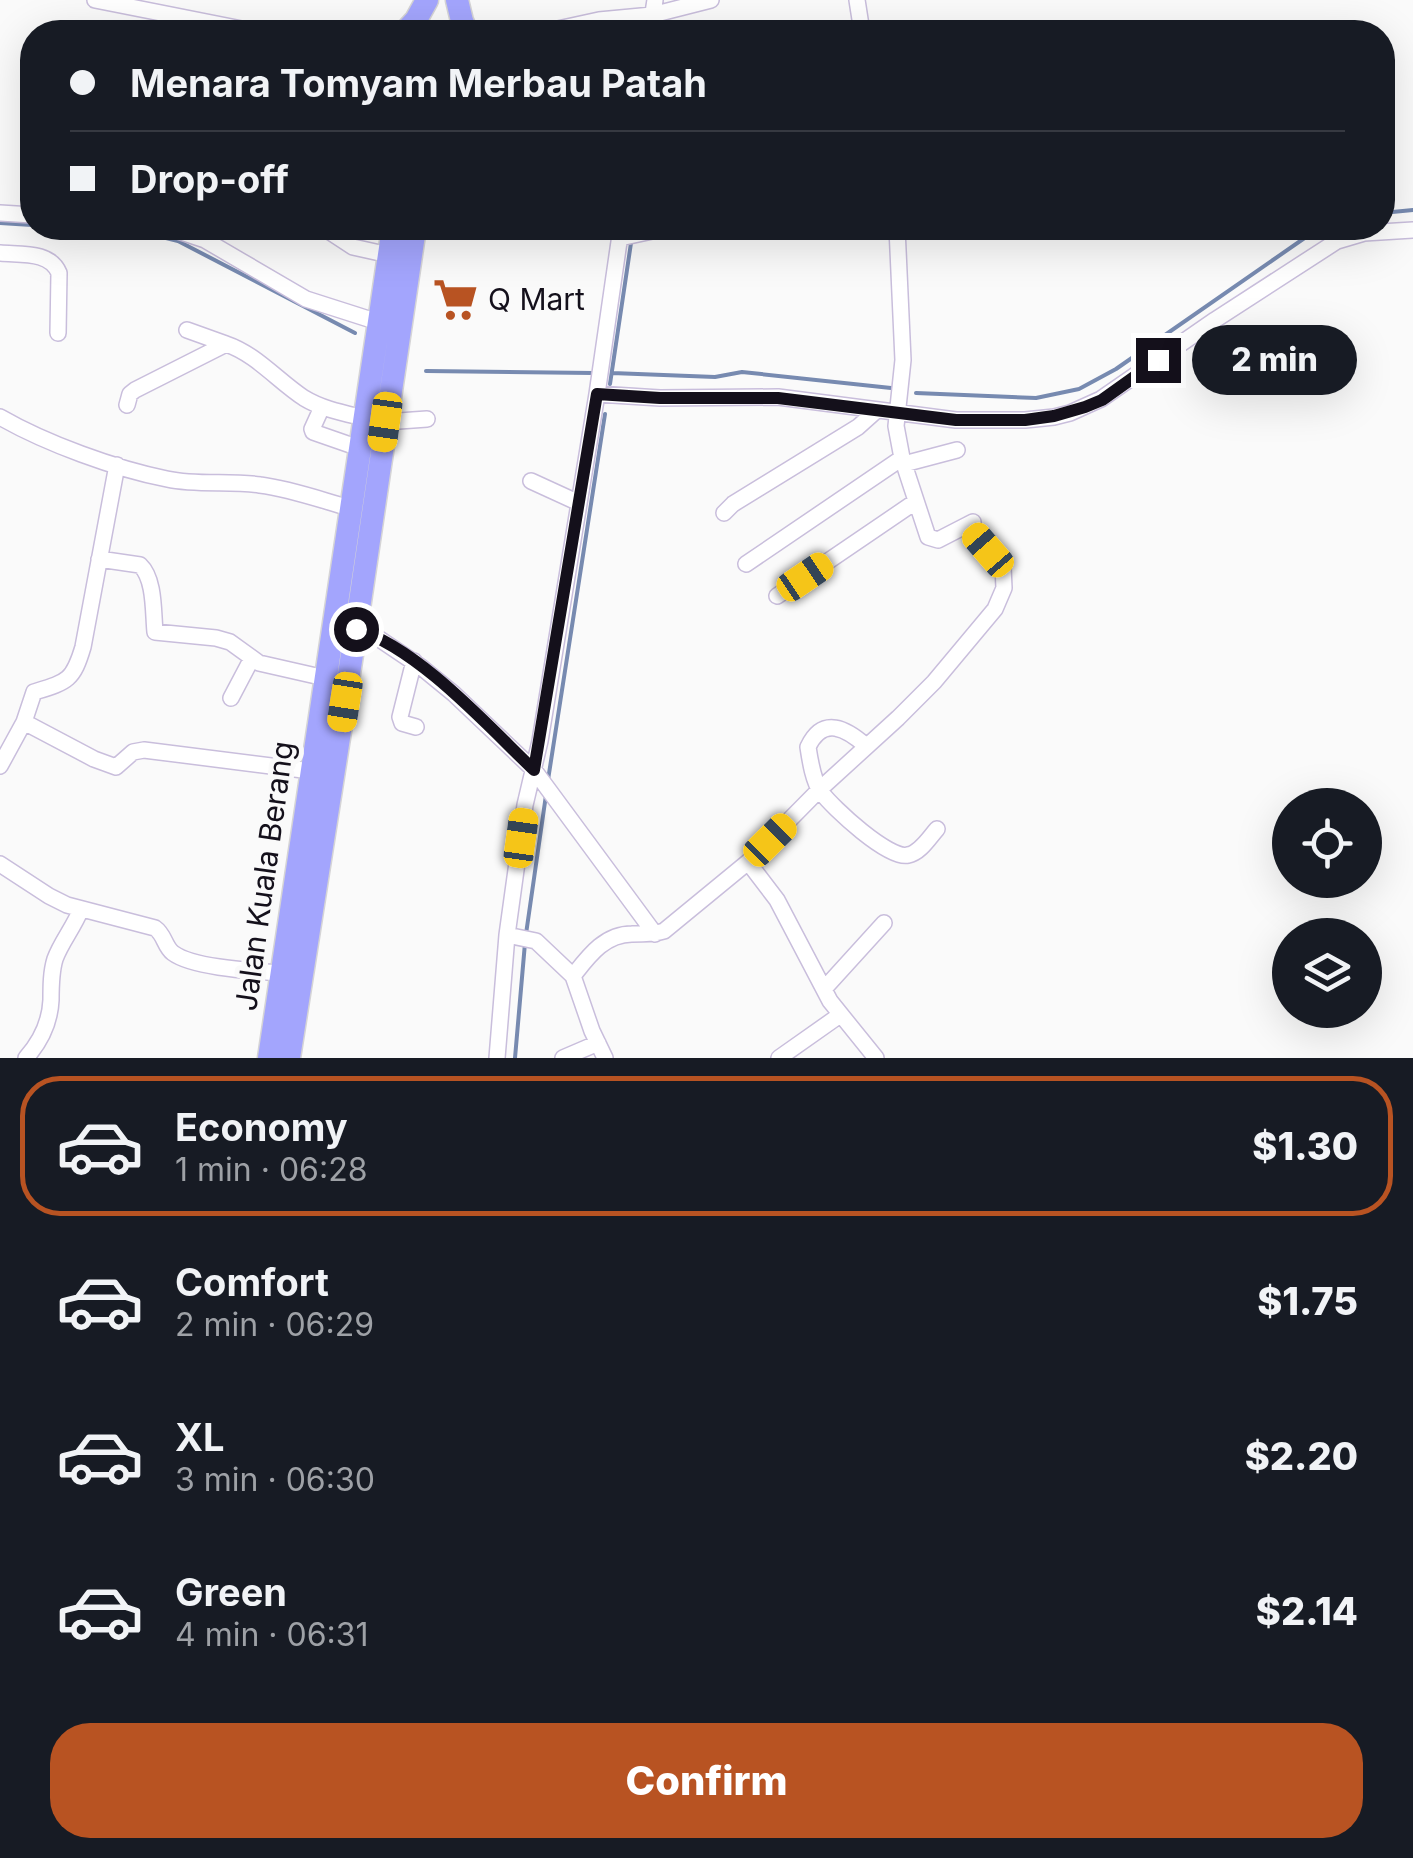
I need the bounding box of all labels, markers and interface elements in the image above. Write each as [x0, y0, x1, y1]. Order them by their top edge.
text: Menara Tomyam Merbau Patah [130, 60, 707, 106]
text: Drop-off [130, 156, 289, 202]
supermarket icon: Q Mart [431, 276, 479, 324]
place label: Q Mart [488, 281, 585, 317]
callout: 2 min [1193, 325, 1358, 395]
route end [1136, 338, 1181, 383]
text: 2 min [1231, 340, 1318, 379]
car [366, 390, 404, 454]
car [957, 518, 1019, 582]
car [772, 548, 838, 606]
route start [334, 607, 379, 652]
car [325, 670, 365, 734]
street label: Jalan Kuala Berang [227, 739, 301, 1013]
map controls [1272, 788, 1382, 1028]
button: locate [1272, 788, 1382, 898]
car [502, 806, 540, 870]
car [738, 808, 802, 872]
button: layers [1272, 918, 1382, 1028]
icon: car [55, 1101, 145, 1191]
text: Economy [175, 1104, 348, 1150]
text: $1.30 [1252, 1123, 1358, 1169]
text: 1 min · 06:28 [175, 1150, 367, 1189]
icon: car [55, 1256, 145, 1346]
text: Comfort [175, 1259, 329, 1305]
text: $1.75 [1257, 1278, 1358, 1324]
text: 2 min · 06:29 [175, 1305, 374, 1344]
icon: car [55, 1411, 145, 1501]
text: XL [175, 1414, 225, 1460]
text: $2.20 [1245, 1433, 1358, 1479]
text: 3 min · 06:30 [175, 1460, 375, 1499]
icon: car [55, 1566, 145, 1656]
text: Green [175, 1569, 287, 1615]
text: $2.14 [1256, 1588, 1358, 1634]
text: 4 min · 06:31 [175, 1615, 369, 1654]
button: Confirm [50, 1723, 1363, 1838]

